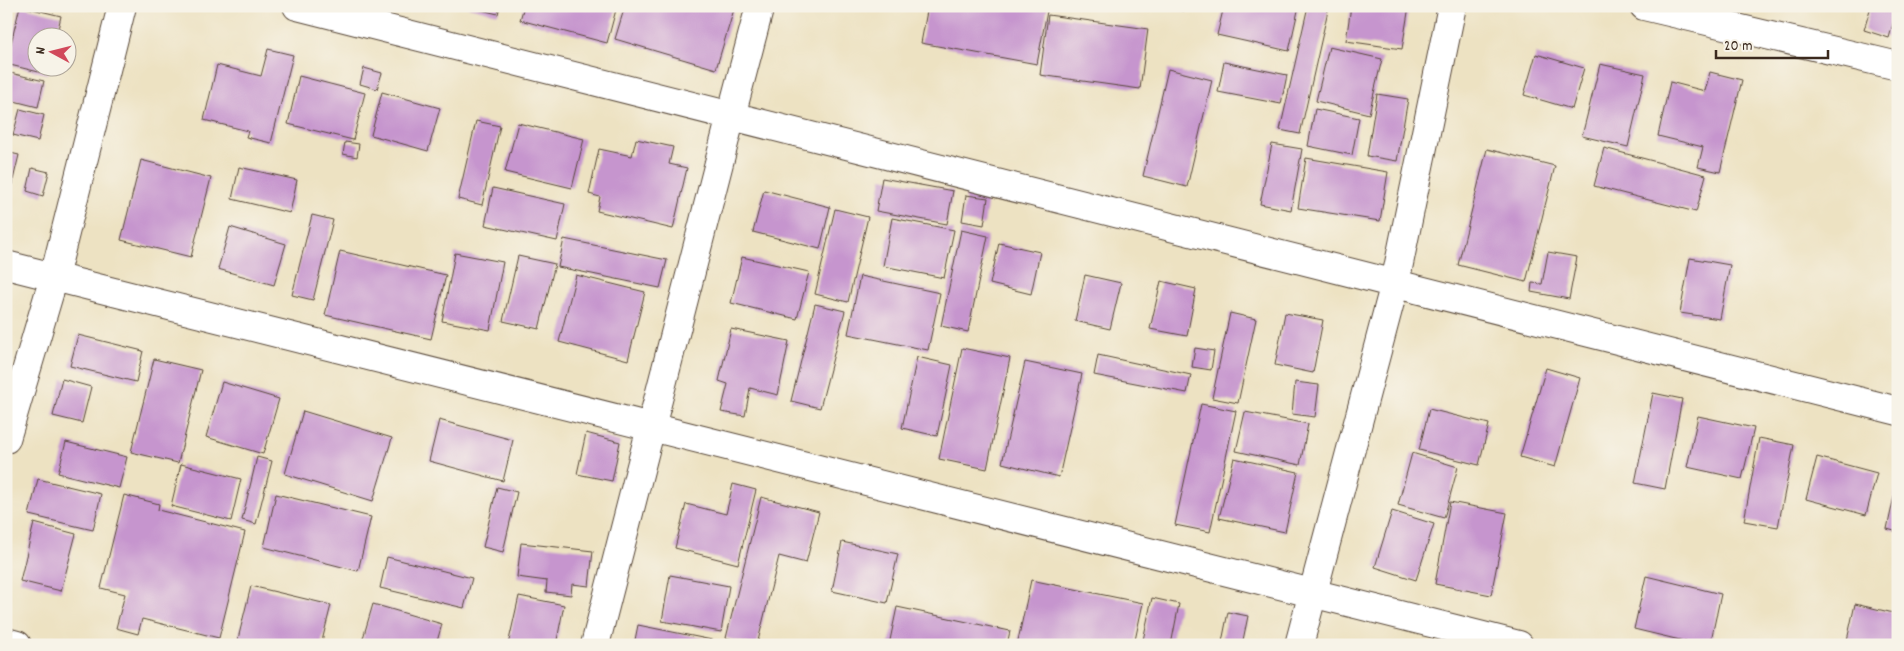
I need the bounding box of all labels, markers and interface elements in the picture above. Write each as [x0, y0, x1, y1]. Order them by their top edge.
north arrow [28, 28, 78, 78]
scale bar [1716, 28, 1829, 60]
text: 20 m [1724, 36, 1752, 58]
text: N [31, 46, 51, 55]

